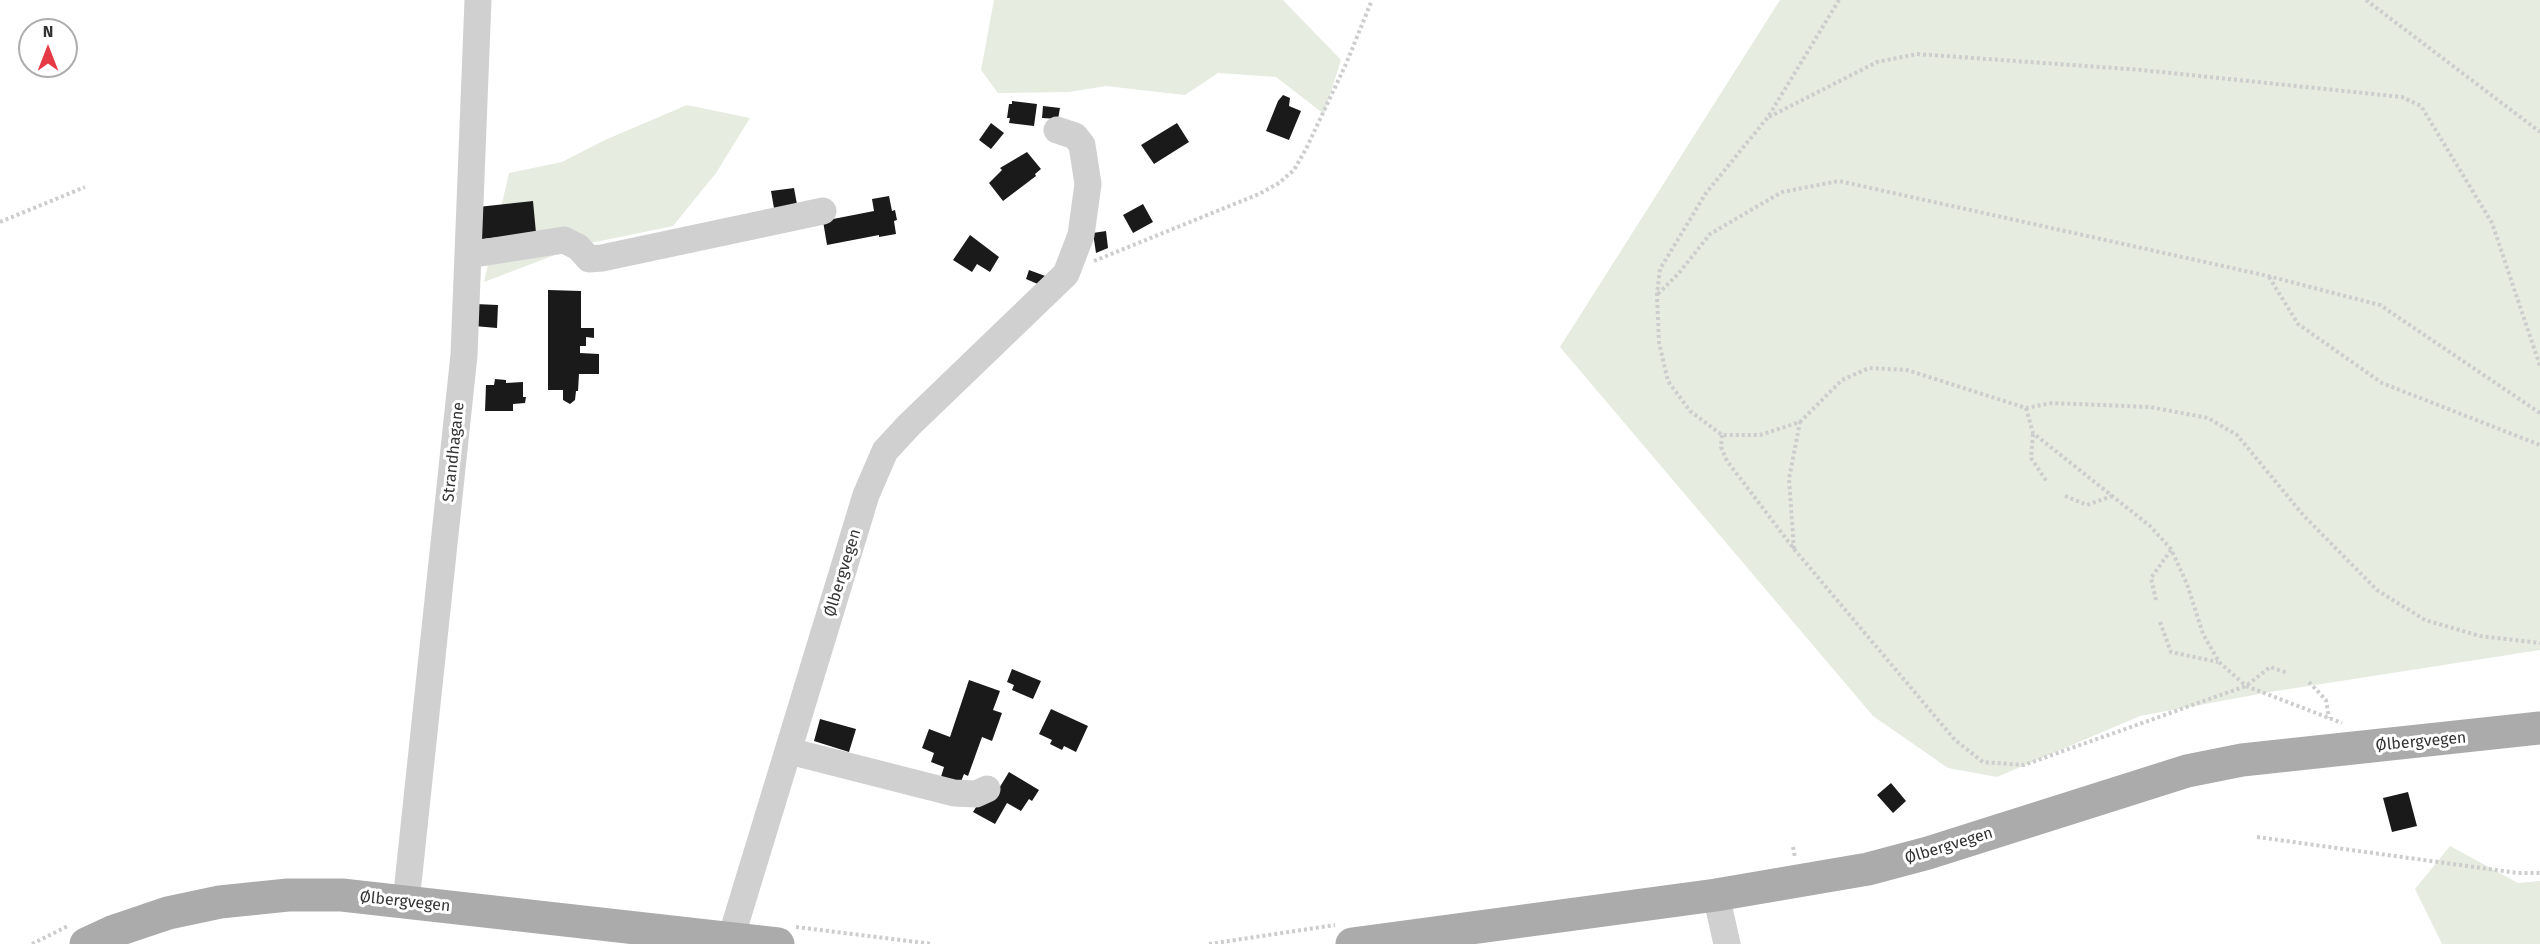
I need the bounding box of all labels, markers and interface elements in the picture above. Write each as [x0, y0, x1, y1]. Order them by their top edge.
north arrow [18, 18, 78, 78]
text: N [43, 22, 53, 41]
street label: Strandhagane [439, 401, 469, 503]
street label: Ølbergvegen [821, 527, 865, 619]
street label: Ølbergvegen [2375, 728, 2467, 756]
street label: Ølbergvegen [1903, 824, 1995, 868]
street label: Ølbergvegen [359, 888, 451, 916]

